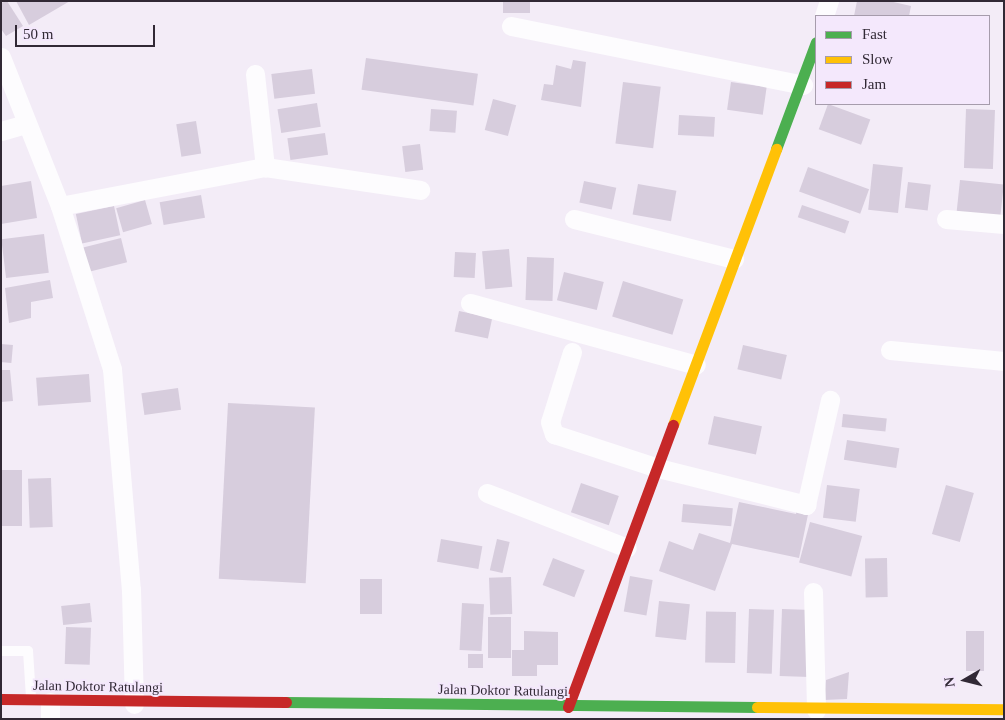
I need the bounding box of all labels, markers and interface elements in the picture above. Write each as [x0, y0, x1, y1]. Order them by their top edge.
scale bar [18, 15, 158, 47]
legend [815, 15, 990, 105]
text: 50 m [23, 26, 53, 42]
text: Fast [862, 26, 887, 42]
text: Slow [862, 51, 893, 67]
text: Jam [862, 76, 886, 92]
north arrow [940, 655, 990, 705]
text: N [942, 676, 958, 688]
street label: Jalan Doktor Ratulangi [33, 677, 163, 697]
street label: Jalan Doktor Ratulangi [438, 681, 568, 701]

